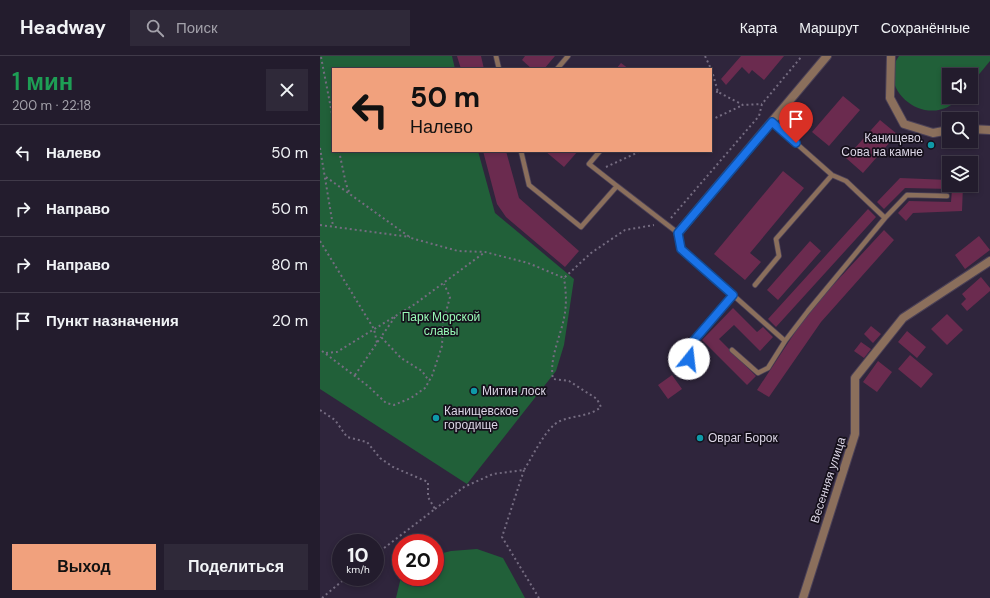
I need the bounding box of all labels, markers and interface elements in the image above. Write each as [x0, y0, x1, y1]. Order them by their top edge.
search box [130, 10, 410, 46]
text: Headway [20, 15, 106, 40]
icon: search [144, 17, 166, 39]
text: Поиск [176, 18, 218, 38]
text: Карта [740, 19, 777, 37]
text: Маршрут [799, 19, 859, 37]
text: Сохранённые [881, 19, 970, 37]
text: 1 мин [12, 66, 73, 97]
map controls [942, 68, 978, 192]
button: sound [942, 68, 978, 104]
button: close [266, 69, 308, 111]
text: 50 m [410, 79, 480, 116]
icon: left [344, 84, 396, 136]
text: 200 m · 22:18 [12, 97, 91, 114]
pin [779, 102, 813, 143]
icon: arrive [785, 108, 807, 130]
button: search [942, 112, 978, 148]
text: Налево [410, 115, 473, 139]
place label: Канищево. Сова на камне [841, 130, 923, 160]
marker: Канищево. Сова на камне [926, 140, 936, 150]
icon: left [12, 142, 34, 164]
text: Налево [46, 143, 101, 163]
text: 50 m [271, 143, 308, 163]
button: layers [942, 156, 978, 192]
icon: right [12, 198, 34, 220]
text: Направо [46, 199, 110, 219]
text: 50 m [271, 199, 308, 219]
icon: right [12, 254, 34, 276]
text: Направо [46, 255, 110, 275]
text: 80 m [271, 255, 308, 275]
park label: Парк Морской славы [402, 309, 480, 339]
icon: arrive [12, 310, 34, 332]
text: Пункт назначения [46, 311, 179, 331]
text: 20 m [272, 311, 308, 331]
position arrow [668, 338, 710, 380]
place label: Митин лоск [482, 383, 547, 399]
marker: Митин лоск [469, 386, 479, 396]
place label: Канищевское городище [444, 403, 519, 433]
marker: Канищевское городище [431, 413, 441, 423]
place label: Овраг Борок [708, 430, 779, 446]
marker: Овраг Борок [695, 433, 705, 443]
street label: Весенняя улица [807, 435, 850, 525]
speed limit sign: 20 [392, 534, 444, 586]
text: 10 [347, 542, 369, 568]
button: Выход [12, 544, 156, 590]
button: Поделиться [164, 544, 308, 590]
text: km/h [346, 563, 370, 576]

